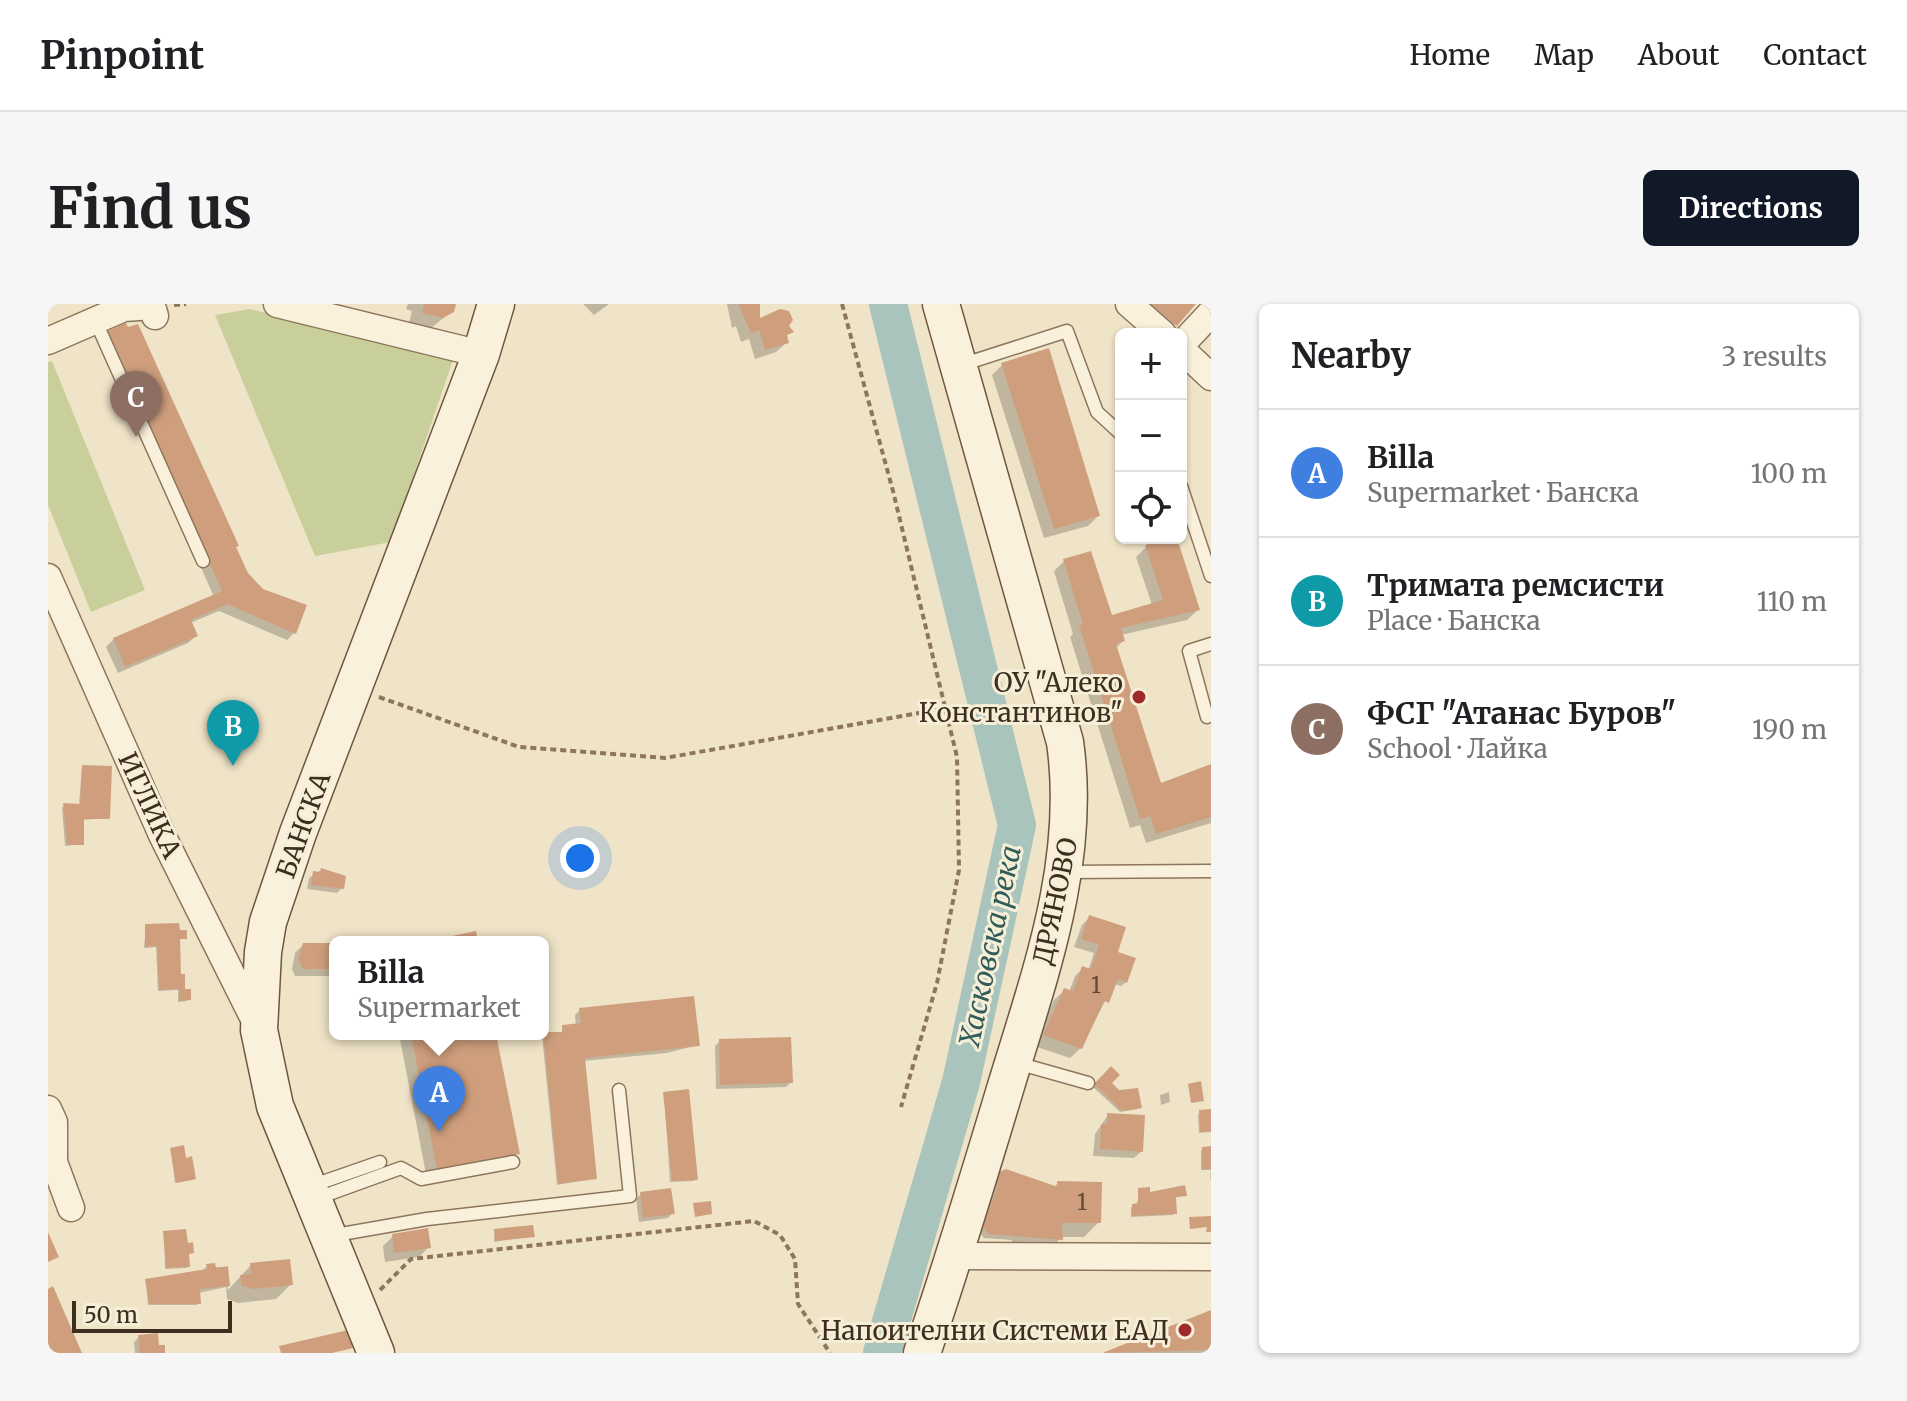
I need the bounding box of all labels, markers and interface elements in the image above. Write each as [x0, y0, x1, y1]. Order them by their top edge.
text: Pinpoint [40, 32, 204, 79]
text: Home [1409, 37, 1490, 73]
text: Map [1534, 37, 1594, 73]
text: About [1638, 37, 1719, 73]
text: Contact [1763, 37, 1867, 73]
button: Directions [1643, 170, 1859, 246]
text: Find us [48, 173, 252, 243]
map controls [1115, 328, 1187, 544]
button: + [1115, 328, 1187, 400]
text: Nearby [1291, 335, 1411, 377]
text: 3 results [1722, 340, 1827, 373]
pin: C [110, 371, 162, 437]
button: − [1115, 400, 1187, 472]
text: Billa [1367, 438, 1434, 476]
text: A [1308, 457, 1326, 490]
text: 100 m [1751, 457, 1827, 490]
button: locate [1115, 472, 1187, 544]
text: Supermarket · Банска [1367, 476, 1639, 509]
text: Тримата ремсисти [1367, 566, 1664, 604]
text: B [1308, 585, 1326, 618]
text: 110 m [1757, 585, 1827, 618]
text: Place · Банска [1367, 604, 1540, 637]
place label: ОУ "Алеко Константинов" [919, 666, 1123, 729]
marker: ОУ "Алеко Константинов" [1130, 688, 1148, 706]
text: ФСГ "Атанас Буров" [1367, 694, 1676, 732]
pin: B [207, 700, 259, 766]
text: C [1308, 713, 1326, 746]
text: 190 m [1752, 713, 1827, 746]
text: School · Лайка [1367, 732, 1548, 765]
street label: ИГЛИКА [111, 747, 189, 864]
street label: БАНСКА [269, 767, 338, 883]
street label: ДРЯНОВО [1025, 835, 1085, 967]
your location [560, 838, 600, 878]
water label: Хасковска река [951, 842, 1029, 1051]
popup [329, 936, 549, 1040]
text: Billa [357, 953, 425, 991]
house number: 1 [1091, 971, 1101, 999]
text: Supermarket [357, 991, 521, 1024]
pin: A [413, 1066, 465, 1132]
house number: 1 [1077, 1188, 1087, 1216]
scale bar [72, 1297, 232, 1333]
text: 50 m [84, 1301, 138, 1329]
place label: Напоителни Системи ЕАД [821, 1314, 1169, 1347]
marker: Напоителни Системи ЕАД [1176, 1321, 1194, 1339]

